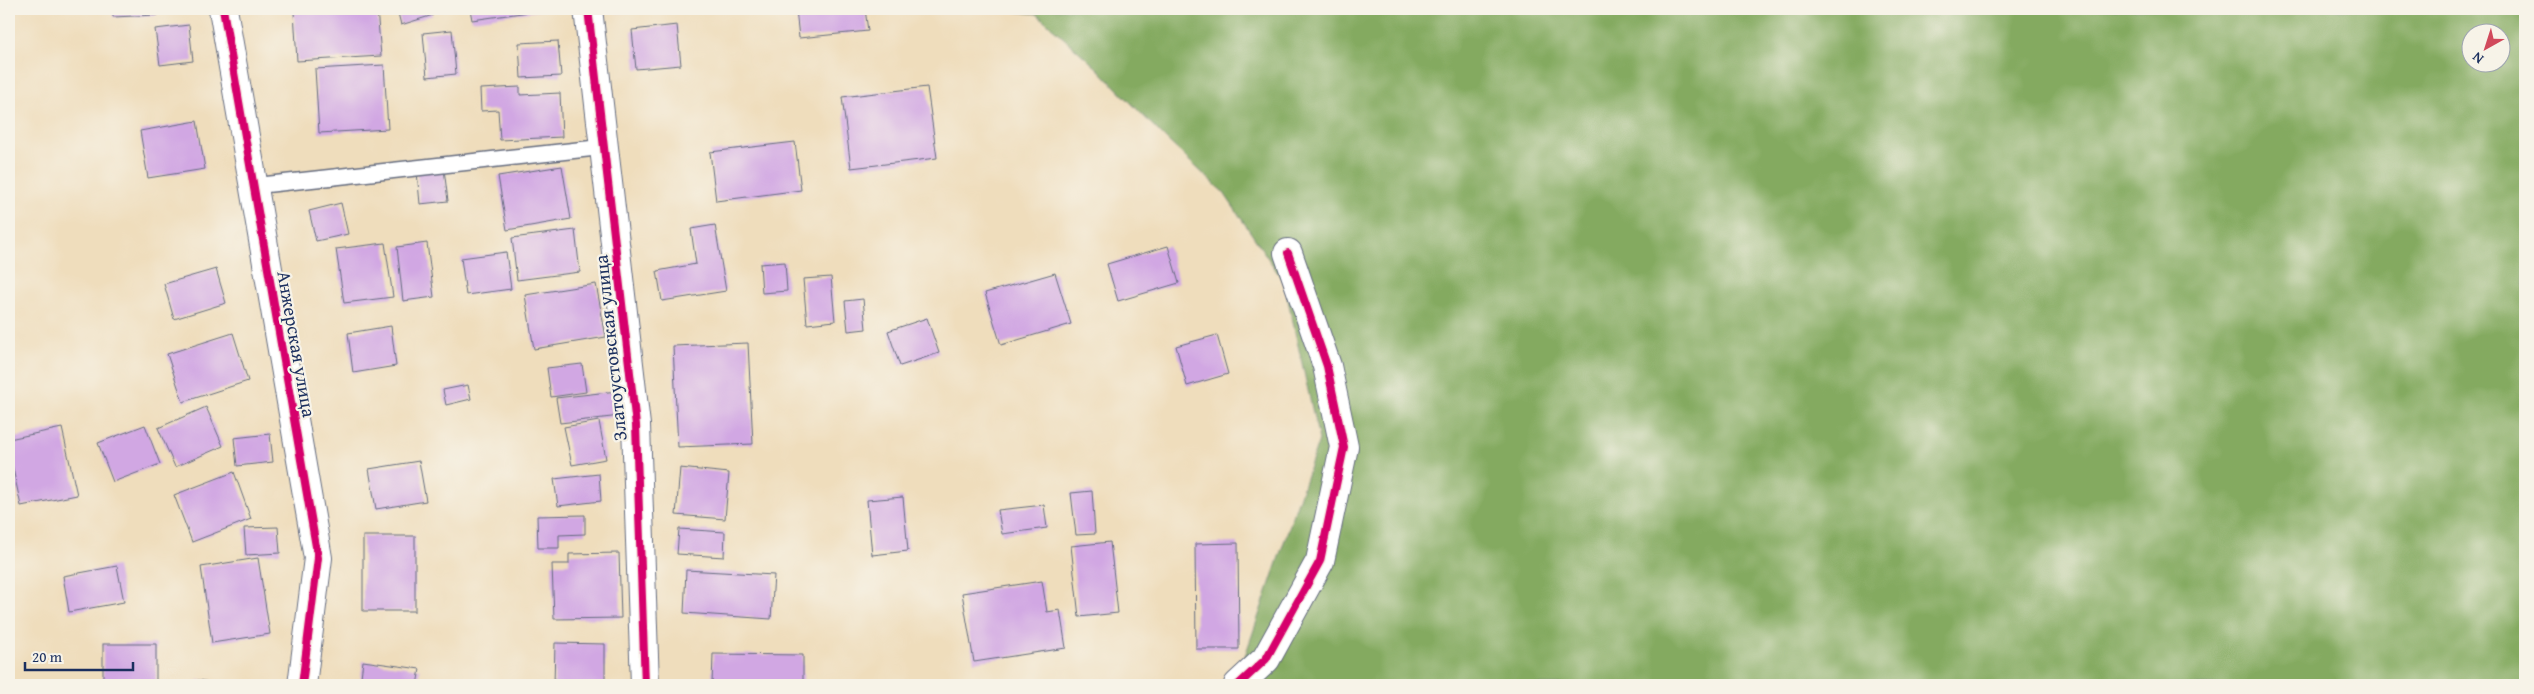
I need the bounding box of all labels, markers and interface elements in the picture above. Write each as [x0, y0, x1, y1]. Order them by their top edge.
north arrow [2462, 22, 2512, 72]
text: N [2467, 47, 2488, 69]
street label: Златоустовская улица [586, 254, 634, 442]
street label: Анжерская улица [270, 269, 324, 419]
scale bar [25, 639, 132, 671]
text: 20 m [32, 646, 63, 667]

